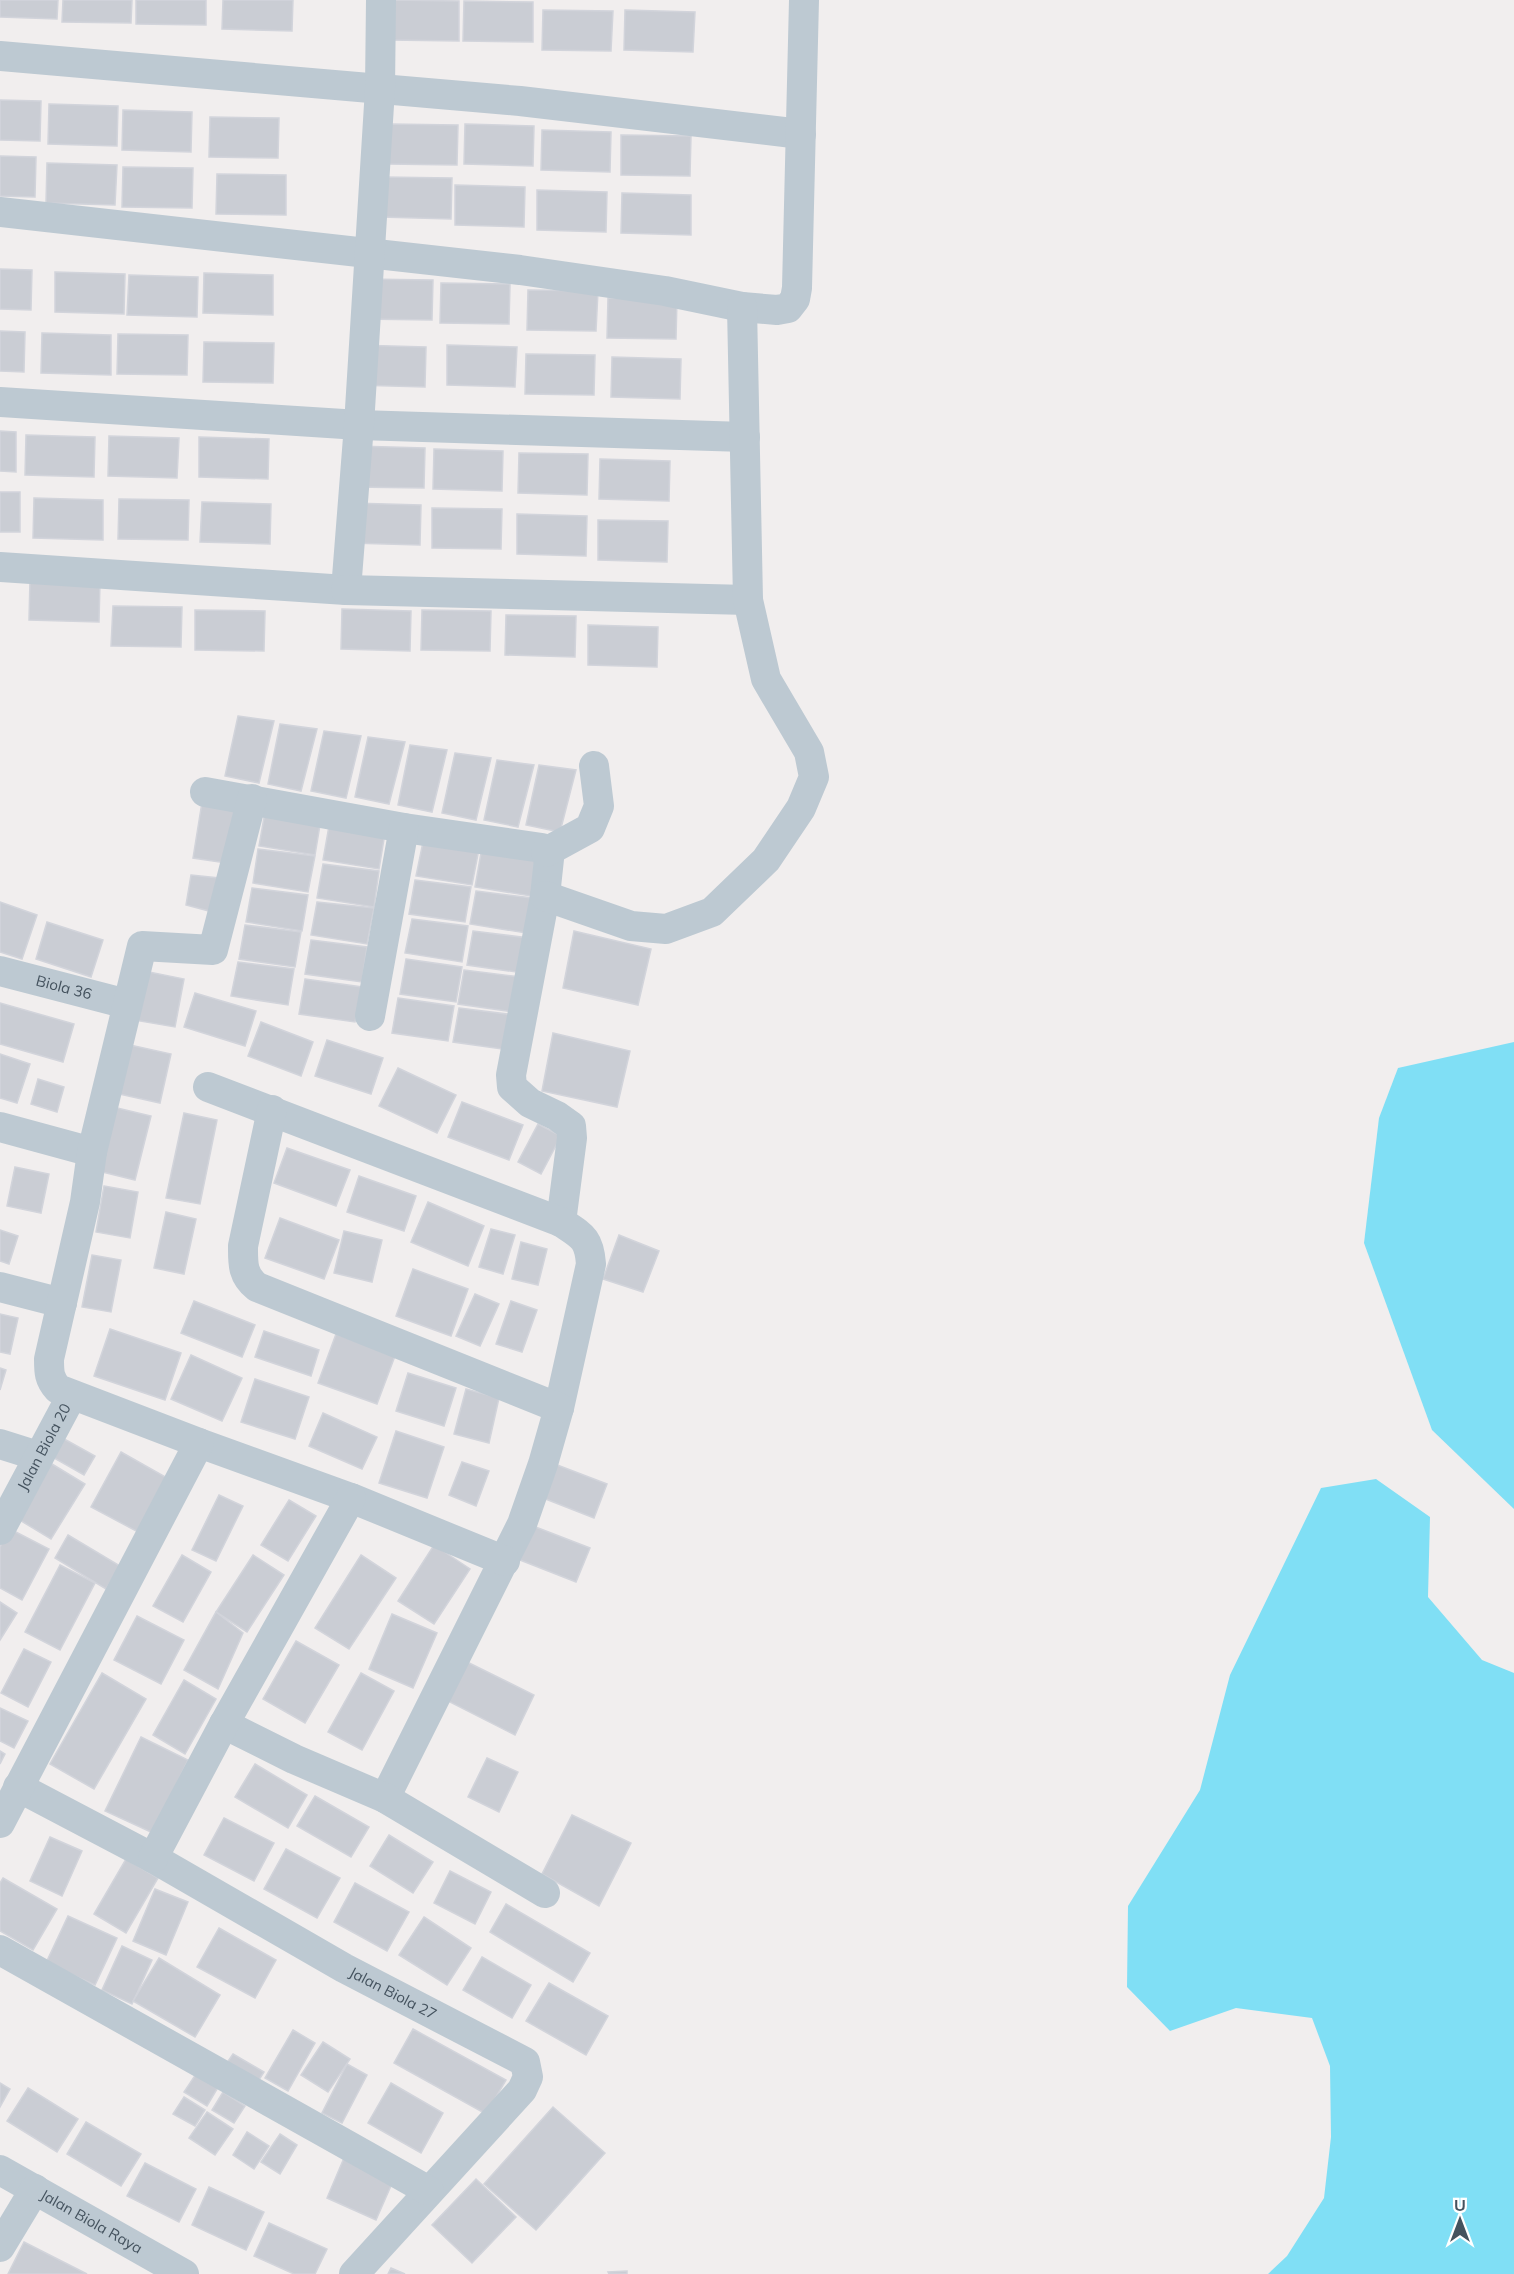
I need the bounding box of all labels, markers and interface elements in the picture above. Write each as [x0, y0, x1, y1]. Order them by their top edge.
street label: Biola 36 [34, 971, 94, 1003]
street label: Jalan Biola 20 [13, 1400, 75, 1494]
street label: Jalan Biola 27 [346, 1962, 440, 2024]
street label: Jalan Biola Raya [37, 2185, 146, 2258]
north arrow [1430, 2190, 1490, 2250]
text: U [1454, 2195, 1466, 2215]

